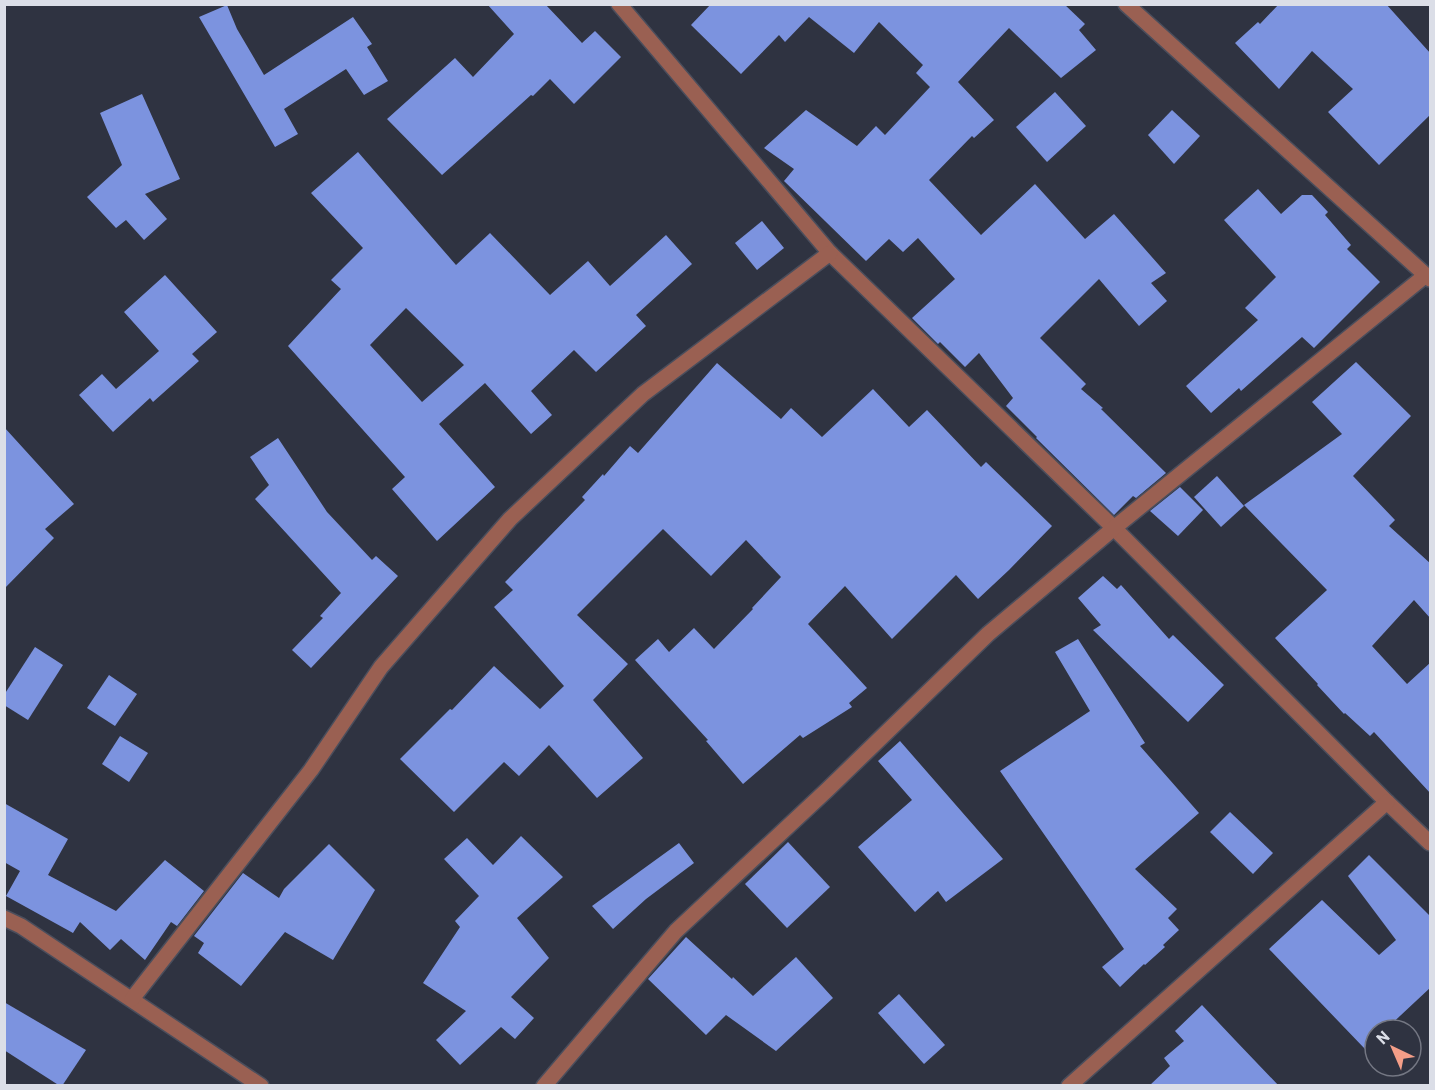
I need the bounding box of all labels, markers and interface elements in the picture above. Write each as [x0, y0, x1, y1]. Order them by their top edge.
north arrow [1363, 1018, 1423, 1078]
text: N [1372, 1026, 1393, 1047]

